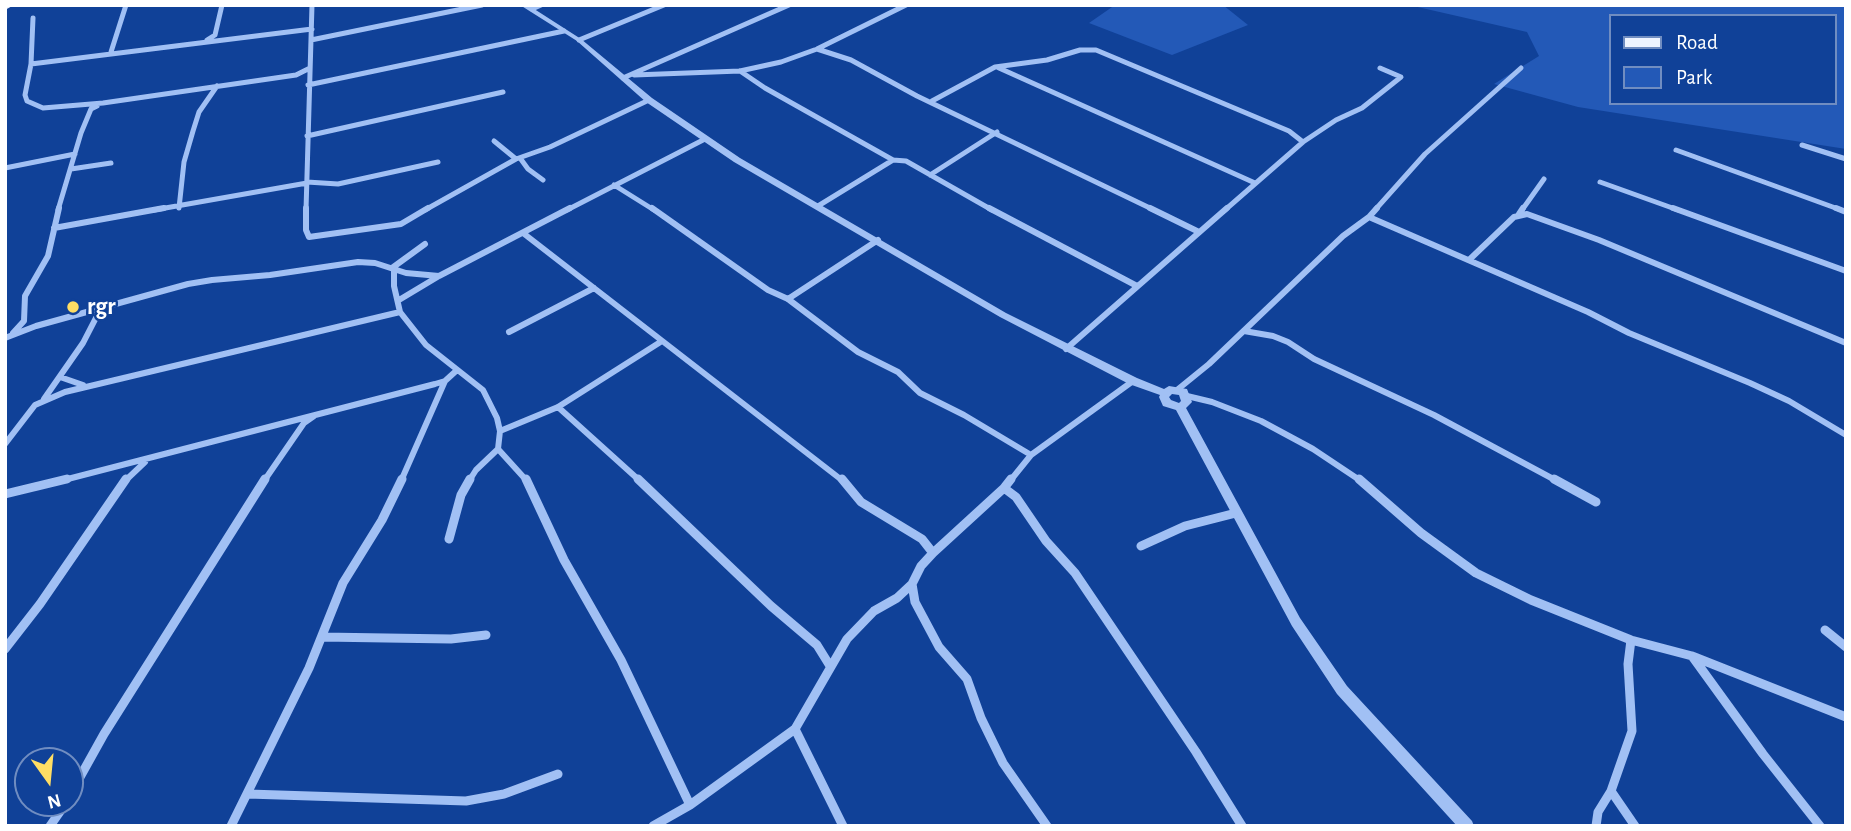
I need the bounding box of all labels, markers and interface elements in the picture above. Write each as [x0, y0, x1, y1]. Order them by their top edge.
legend [1610, 14, 1837, 105]
text: Road [1676, 32, 1718, 53]
text: Park [1676, 67, 1712, 88]
place label: rgr [87, 293, 116, 321]
marker: rgr [65, 299, 81, 315]
north arrow [14, 747, 84, 817]
text: N [45, 790, 63, 812]

